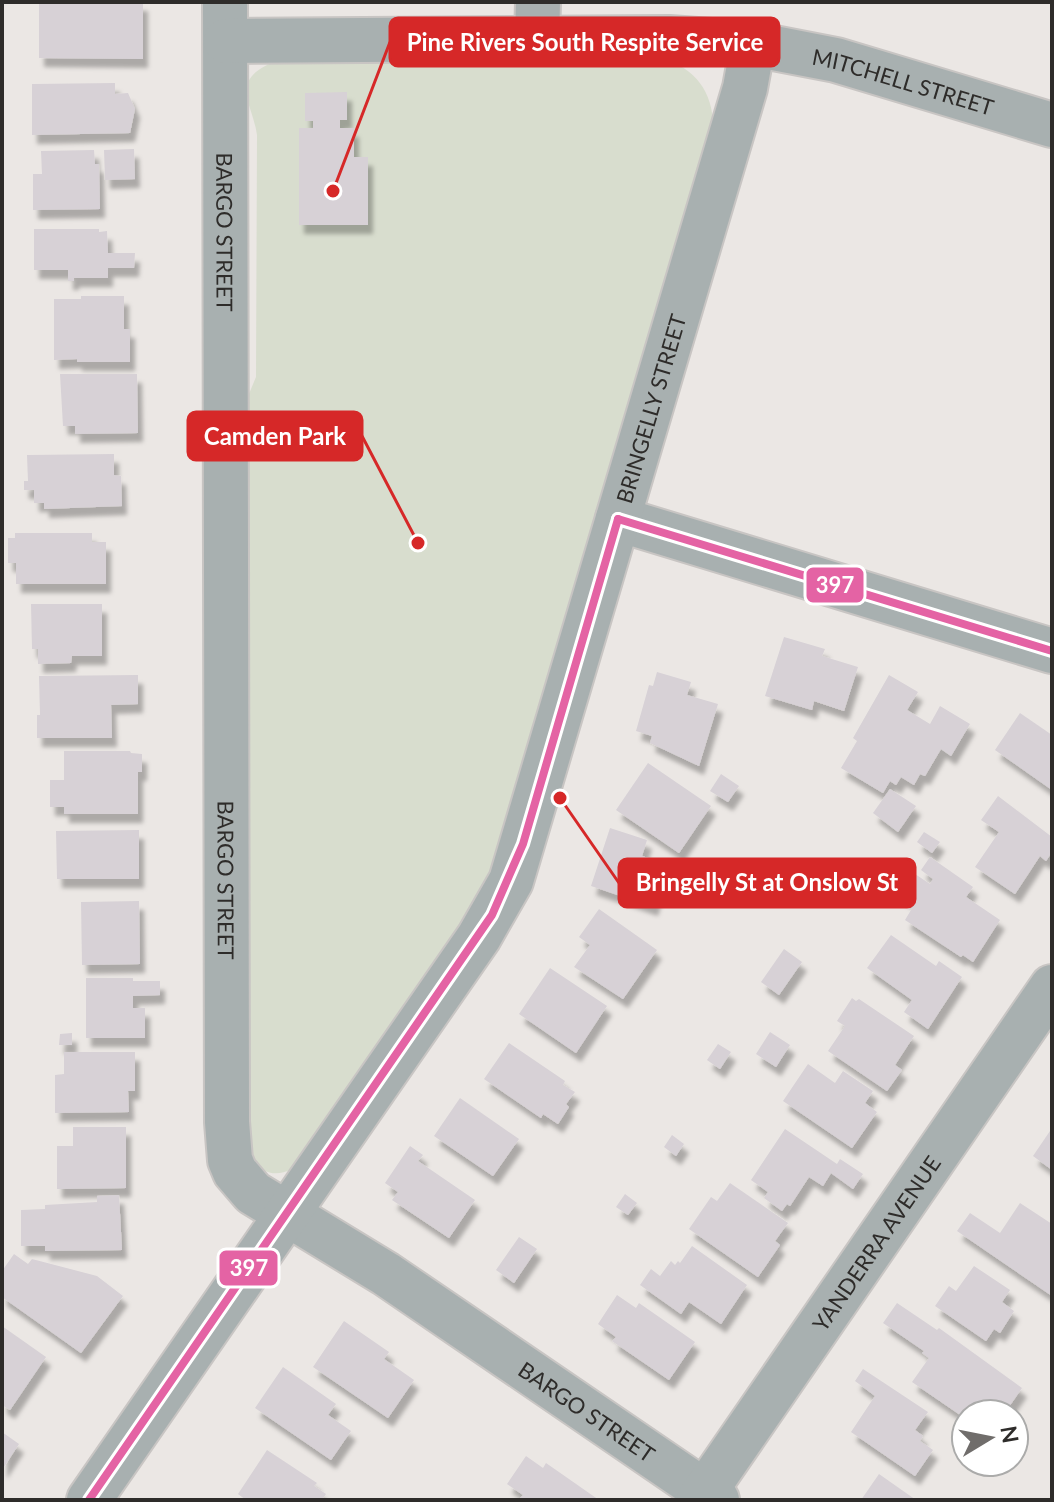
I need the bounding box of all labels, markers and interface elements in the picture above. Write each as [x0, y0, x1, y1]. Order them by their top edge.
callout: Pine Rivers South Respite Service [390, 18, 779, 66]
text: Pine Rivers South Respite Service [407, 27, 763, 56]
street label: MITCHELL STREET [810, 42, 997, 120]
street label: BARGO STREET [212, 152, 239, 312]
street label: BRINGELLY STREET [610, 311, 691, 506]
callout: Camden Park [188, 412, 362, 460]
text: Camden Park [204, 421, 346, 450]
line badge: 397 [805, 566, 865, 604]
text: 397 [816, 571, 854, 598]
street label: BARGO STREET [213, 800, 240, 960]
callout: Bringelly St at Onslow St [619, 859, 915, 907]
text: Bringelly St at Onslow St [636, 867, 898, 896]
street label: YANDERRA AVENUE [806, 1150, 946, 1336]
line badge: 397 [218, 1249, 279, 1287]
text: 397 [230, 1254, 268, 1281]
street label: BARGO STREET [514, 1355, 660, 1467]
north arrow [950, 1398, 1030, 1478]
text: N [995, 1424, 1025, 1445]

